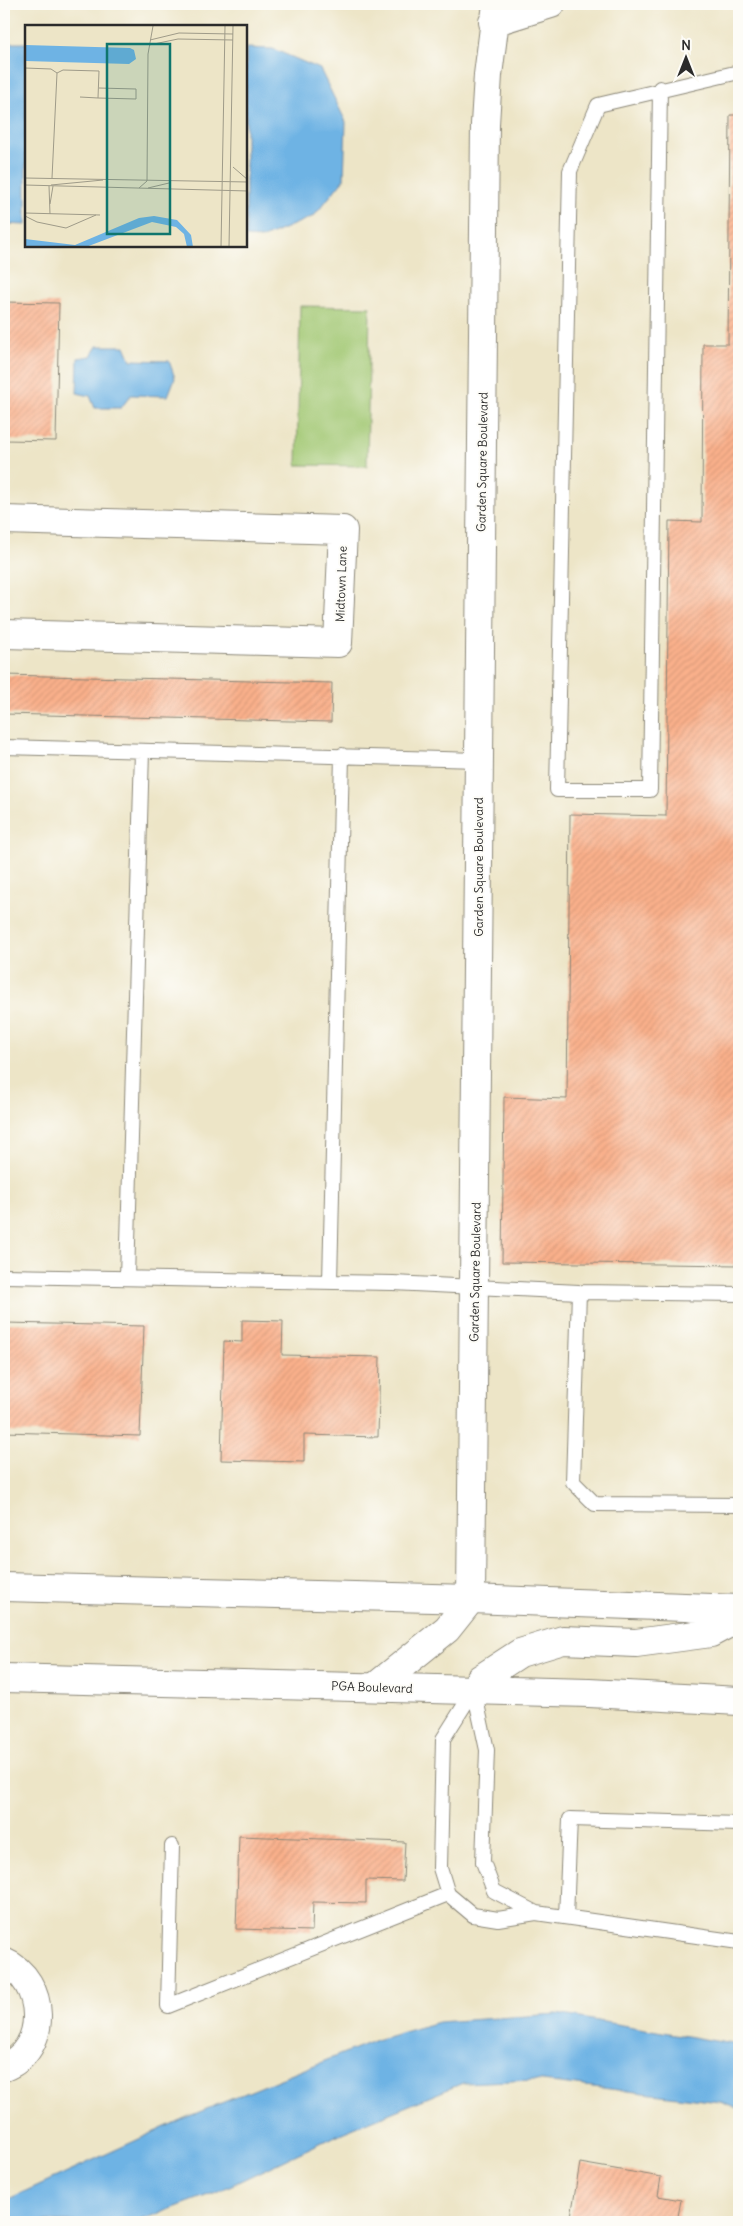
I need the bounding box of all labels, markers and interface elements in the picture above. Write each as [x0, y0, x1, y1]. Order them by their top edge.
inset map [25, 25, 248, 248]
north arrow [660, 32, 710, 82]
text: N [681, 36, 691, 54]
street label: Garden Square Boulevard [473, 392, 491, 532]
street label: Midtown Lane [332, 546, 350, 622]
street label: Garden Square Boulevard [471, 797, 486, 937]
street label: Garden Square Boulevard [466, 1202, 484, 1342]
street label: PGA Boulevard [331, 1678, 413, 1696]

